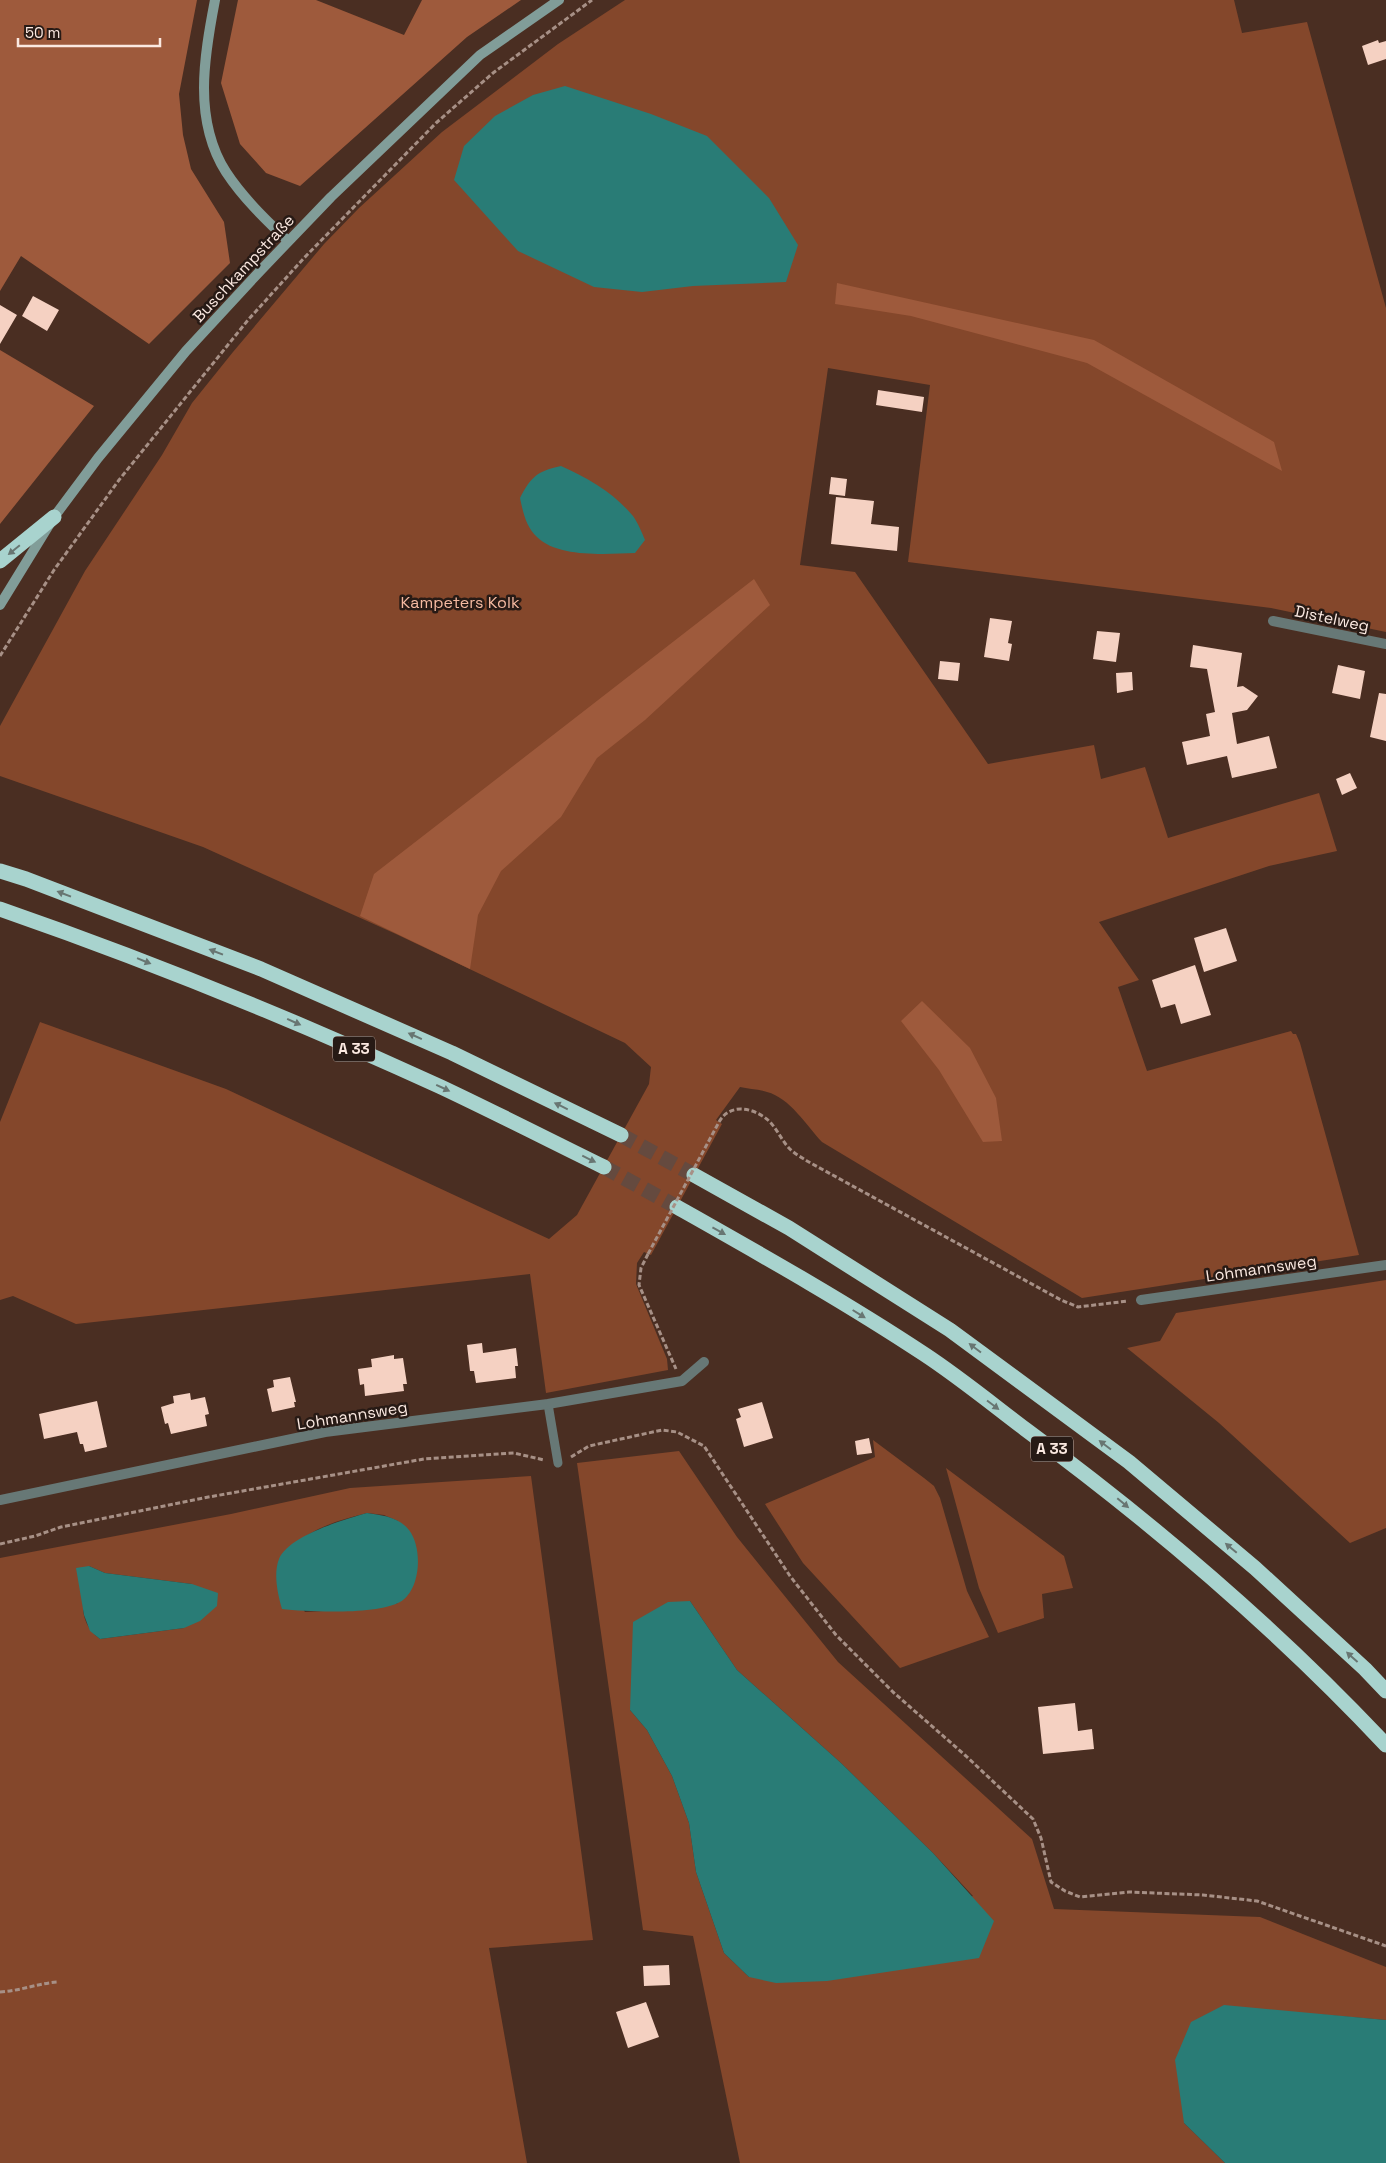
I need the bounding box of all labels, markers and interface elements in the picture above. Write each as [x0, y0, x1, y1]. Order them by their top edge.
scale bar [18, 15, 160, 47]
text: 50 m [25, 23, 60, 42]
street label: Buschkampstraße [188, 210, 299, 327]
one-way arrow [8, 544, 20, 555]
park label: Kampeters Kolk [401, 592, 520, 613]
street label: Distelweg [1293, 600, 1371, 637]
one-way arrow [56, 890, 71, 898]
one-way arrow [208, 948, 223, 956]
one-way arrow [136, 958, 151, 965]
one-way arrow [287, 1019, 301, 1027]
one-way arrow [408, 1032, 422, 1040]
road number: A 33 [333, 1036, 375, 1062]
one-way arrow [436, 1085, 450, 1093]
one-way arrow [554, 1101, 569, 1110]
one-way arrow [582, 1155, 596, 1163]
one-way arrow [713, 1227, 726, 1236]
street label: Lohmannsweg [1204, 1250, 1318, 1287]
one-way arrow [853, 1310, 866, 1319]
one-way arrow [968, 1343, 982, 1353]
street label: Lohmannsweg [295, 1396, 409, 1435]
one-way arrow [987, 1400, 1000, 1410]
road number: A 33 [1031, 1436, 1073, 1462]
one-way arrow [1098, 1440, 1112, 1450]
one-way arrow [1116, 1498, 1129, 1509]
one-way arrow [1225, 1543, 1238, 1554]
one-way arrow [1346, 1651, 1358, 1663]

